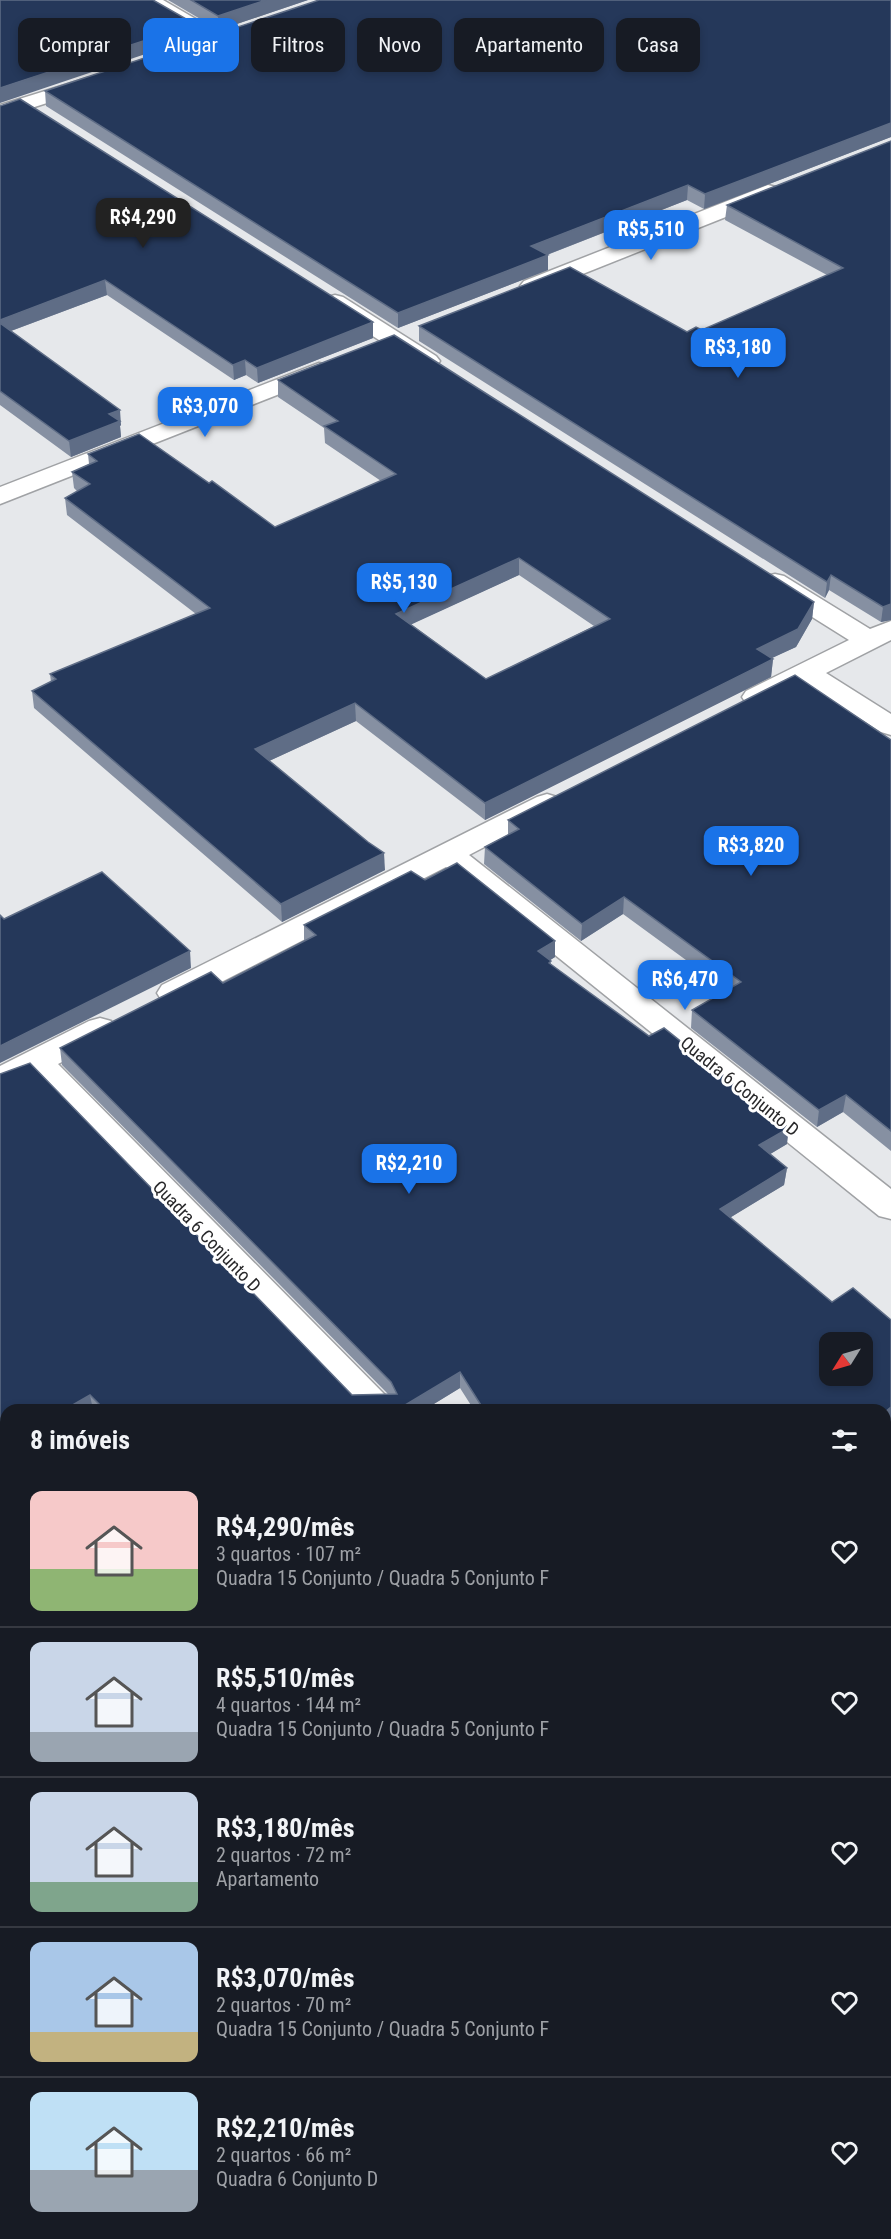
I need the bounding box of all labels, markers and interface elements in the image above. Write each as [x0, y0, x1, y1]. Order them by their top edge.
chip: Comprar [18, 18, 131, 72]
chip: Alugar [143, 18, 239, 72]
chip: Filtros [251, 18, 345, 72]
chip: Novo [357, 18, 442, 72]
chip: Apartamento [454, 18, 604, 72]
chip: Casa [616, 18, 700, 72]
pin: R$4,290 [88, 198, 198, 249]
text: R$4,290 [110, 205, 176, 229]
pin: R$5,510 [596, 210, 706, 261]
text: R$5,510 [618, 217, 684, 241]
pin: R$3,180 [683, 328, 793, 379]
text: R$3,180 [705, 335, 771, 359]
pin: R$3,070 [150, 387, 260, 438]
text: R$3,070 [172, 394, 238, 418]
pin: R$5,130 [349, 563, 459, 614]
text: R$5,130 [371, 570, 437, 594]
pin: R$3,820 [696, 826, 806, 877]
text: R$3,820 [718, 833, 784, 857]
pin: R$6,470 [630, 960, 740, 1011]
text: R$6,470 [652, 967, 718, 991]
street label: Quadra 6 Conjunto D [677, 1032, 803, 1140]
pin: R$2,210 [354, 1144, 464, 1195]
text: R$2,210 [376, 1151, 442, 1175]
street label: Quadra 6 Conjunto D [149, 1176, 265, 1296]
north arrow [819, 1332, 873, 1386]
map controls [819, 1332, 873, 1386]
icon: filters [828, 1424, 861, 1457]
text: 8 imóveis [30, 1425, 130, 1455]
text: R$4,290/mês [216, 1512, 355, 1542]
icon: home [78, 1515, 150, 1587]
icon: heart [828, 1535, 861, 1568]
text: 3 quartos · 107 m² [216, 1542, 361, 1566]
text: Quadra 15 Conjunto / Quadra 5 Conjunto F [216, 1566, 549, 1590]
text: R$5,510/mês [216, 1663, 355, 1693]
icon: home [78, 1666, 150, 1738]
icon: heart [828, 1686, 861, 1719]
text: 4 quartos · 144 m² [216, 1693, 361, 1717]
text: Quadra 15 Conjunto / Quadra 5 Conjunto F [216, 1717, 549, 1741]
text: R$3,180/mês [216, 1813, 355, 1843]
icon: home [78, 1816, 150, 1888]
icon: heart [828, 1836, 861, 1869]
text: 2 quartos · 72 m² [216, 1843, 351, 1867]
text: Apartamento [216, 1867, 319, 1891]
text: R$3,070/mês [216, 1963, 355, 1993]
icon: home [78, 1966, 150, 2038]
icon: heart [828, 1986, 861, 2019]
text: 2 quartos · 70 m² [216, 1993, 351, 2017]
text: Quadra 15 Conjunto / Quadra 5 Conjunto F [216, 2017, 549, 2041]
text: R$2,210/mês [216, 2113, 355, 2143]
icon: home [78, 2116, 150, 2188]
icon: heart [828, 2136, 861, 2169]
text: 2 quartos · 66 m² [216, 2143, 351, 2167]
text: Quadra 6 Conjunto D [216, 2167, 378, 2191]

